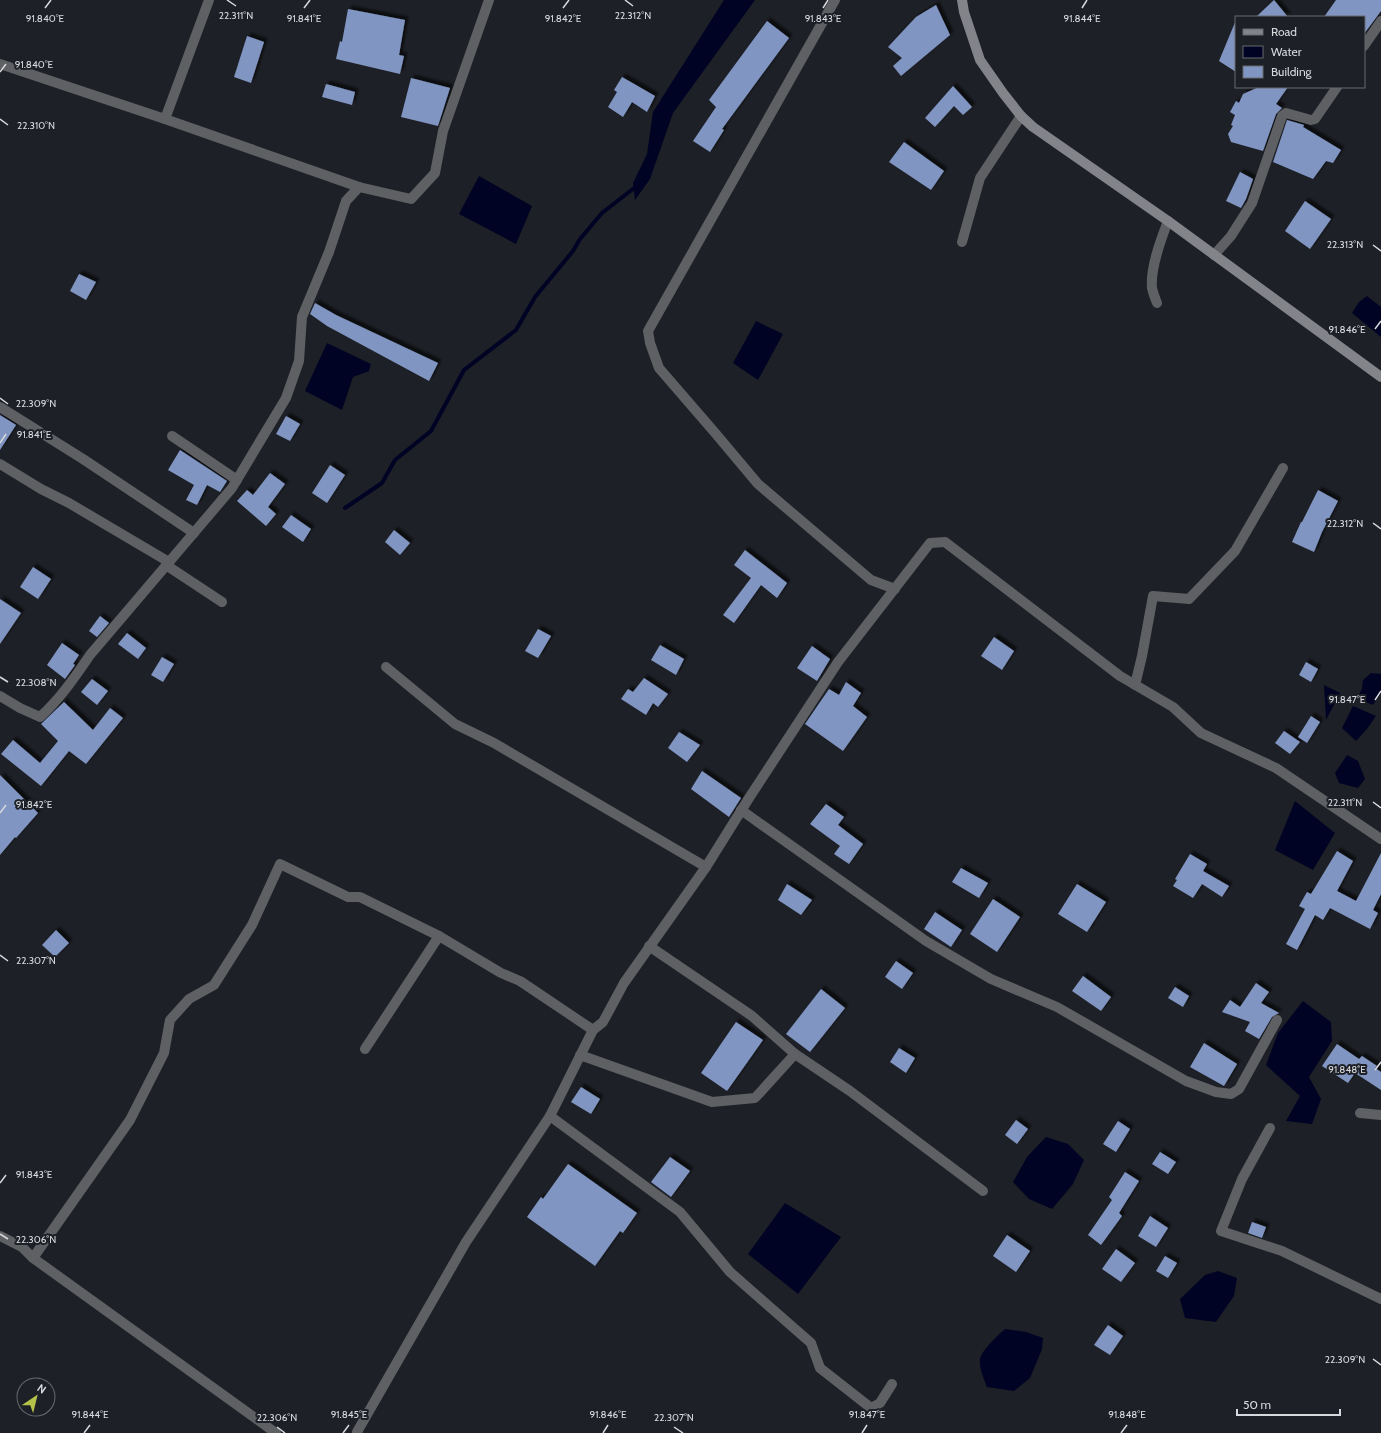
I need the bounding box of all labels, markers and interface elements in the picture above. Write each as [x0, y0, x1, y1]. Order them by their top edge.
text: 22.311°N [219, 9, 253, 22]
text: 22.312°N [615, 9, 651, 22]
text: 91.840°E [26, 12, 65, 25]
text: 91.841°E [287, 12, 322, 25]
text: 91.842°E [545, 12, 582, 25]
text: 91.843°E [805, 12, 842, 25]
text: 91.844°E [1064, 12, 1101, 25]
legend [1235, 16, 1365, 88]
text: Road [1271, 24, 1297, 39]
text: Water [1271, 44, 1302, 59]
text: 91.840°E [15, 58, 54, 71]
text: Building [1271, 64, 1313, 79]
text: 22.310°N [17, 119, 55, 132]
text: 22.313°N [1327, 238, 1363, 251]
text: 91.846°E [1329, 323, 1366, 336]
text: 22.309°N [16, 397, 56, 410]
text: 91.841°E [17, 428, 52, 441]
text: 22.312°N [1327, 517, 1363, 530]
text: 22.308°N [16, 676, 56, 689]
text: 91.847°E [1329, 693, 1366, 706]
text: 22.311°N [1328, 796, 1362, 809]
text: 91.842°E [16, 798, 53, 811]
text: 22.307°N [16, 954, 56, 967]
text: 91.848°E [1328, 1063, 1366, 1076]
text: 91.843°E [16, 1168, 53, 1181]
text: 22.306°N [16, 1233, 56, 1246]
text: 22.309°N [1325, 1353, 1365, 1366]
north arrow [16, 1377, 56, 1417]
text: N [35, 1381, 49, 1397]
scale bar [1237, 1391, 1340, 1417]
text: 50 m [1243, 1397, 1271, 1412]
text: 91.844°E [72, 1408, 109, 1421]
text: 91.845°E [331, 1408, 368, 1421]
text: 91.846°E [590, 1408, 627, 1421]
text: 91.847°E [849, 1408, 886, 1421]
text: 91.848°E [1108, 1408, 1146, 1421]
text: 22.306°N [257, 1411, 297, 1424]
text: 22.307°N [654, 1411, 694, 1424]

